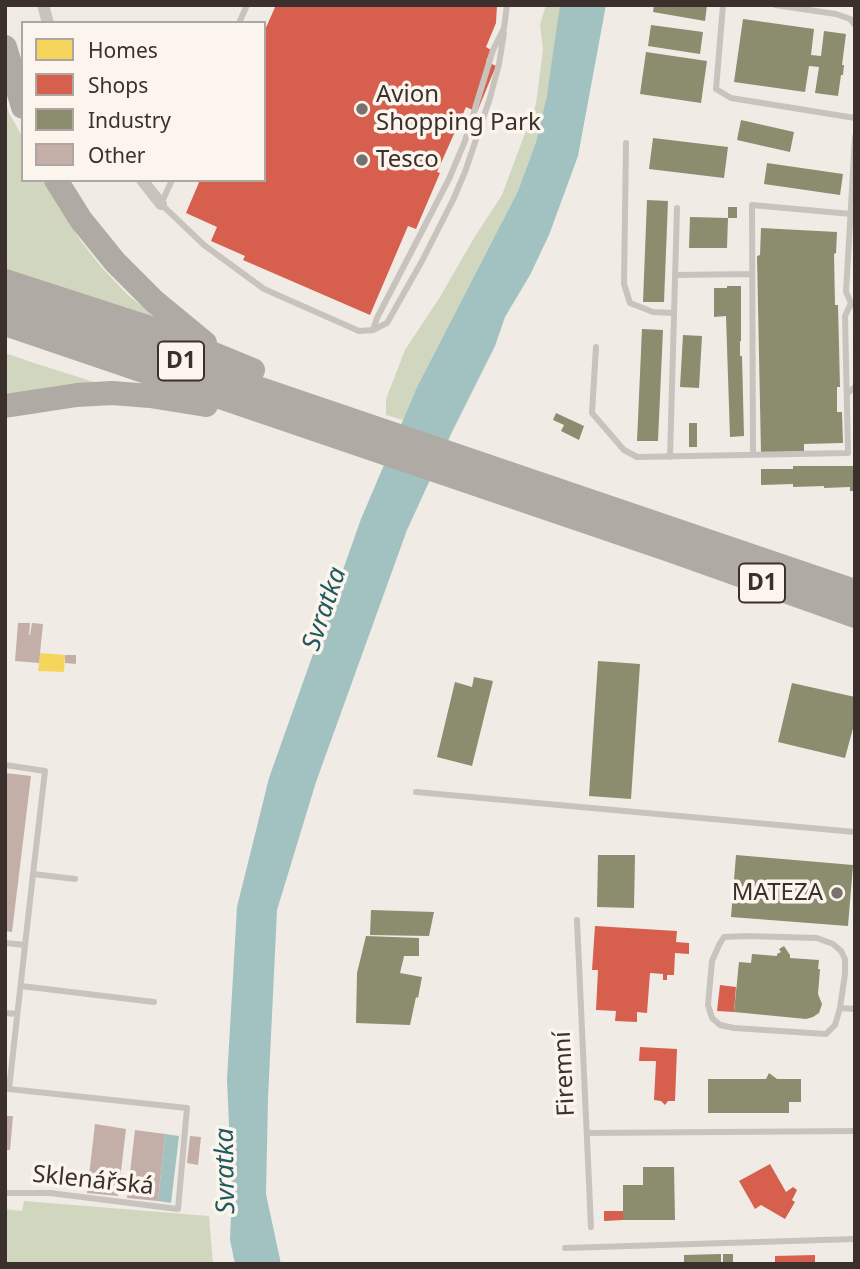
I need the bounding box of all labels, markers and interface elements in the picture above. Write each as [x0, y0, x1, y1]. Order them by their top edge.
legend [21, 21, 266, 182]
text: Homes [88, 36, 158, 64]
text: Shops [88, 71, 148, 99]
place label: Avion Shopping Park [376, 81, 541, 137]
marker: Avion Shopping Park [354, 101, 370, 117]
text: Industry [88, 106, 171, 134]
text: Other [88, 141, 145, 169]
place label: Tesco [376, 146, 439, 174]
marker: Tesco [354, 152, 370, 168]
road number: D1 [158, 342, 204, 380]
water label: Svratka [296, 563, 354, 655]
road number: D1 [739, 564, 785, 603]
place label: MATEZA [732, 879, 823, 907]
marker: MATEZA [829, 885, 845, 901]
street label: Firemní [548, 1031, 582, 1117]
water label: Svratka [210, 1128, 242, 1214]
street label: Sklenářská [31, 1160, 155, 1202]

